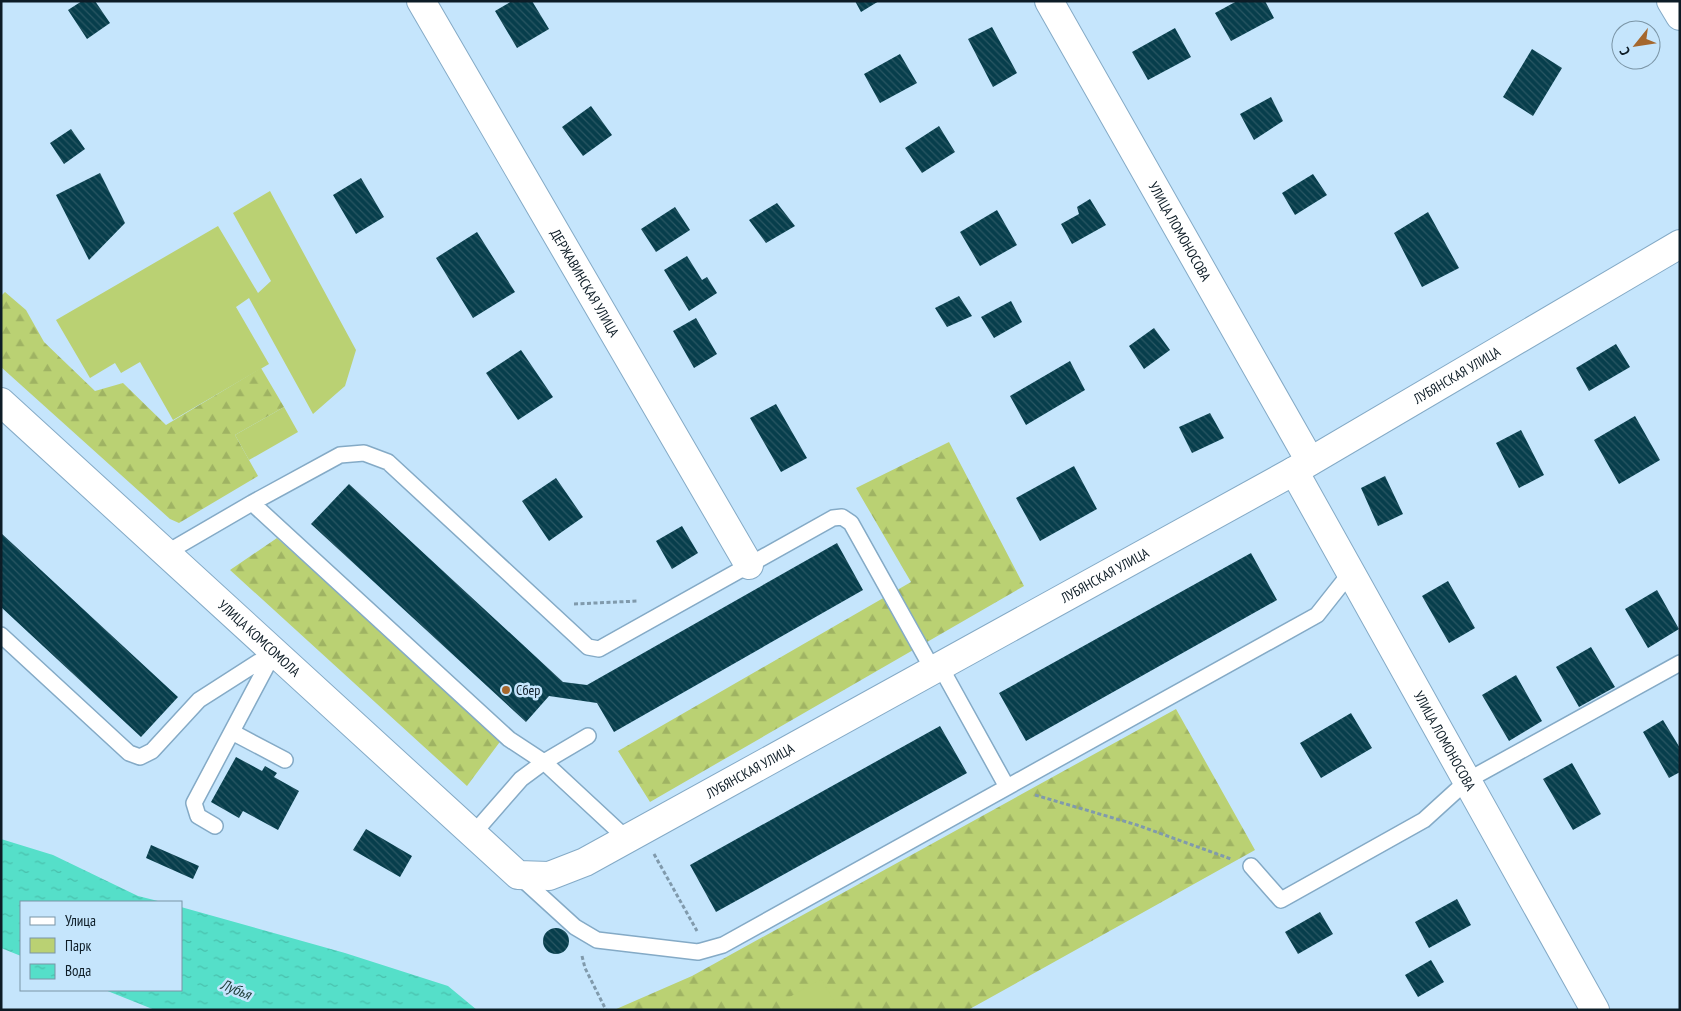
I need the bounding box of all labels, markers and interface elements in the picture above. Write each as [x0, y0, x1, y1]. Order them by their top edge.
north arrow [1611, 20, 1661, 70]
text: С [1615, 44, 1634, 59]
street label: УЛИЦА ЛОМОНОСОВА [1144, 179, 1215, 285]
street label: ДЕРЖАВИНСКАЯ УЛИЦА [547, 226, 623, 340]
street label: ЛУБЯНСКАЯ УЛИЦА [1409, 342, 1504, 408]
street label: ЛУБЯНСКАЯ УЛИЦА [1057, 544, 1152, 607]
street label: УЛИЦА КОМСОМОЛА [214, 596, 304, 681]
place label: Сбер [516, 681, 540, 699]
marker: Сбер [500, 684, 512, 696]
street label: УЛИЦА ЛОМОНОСОВА [1410, 688, 1480, 794]
street label: ЛУБЯНСКАЯ УЛИЦА [702, 739, 798, 803]
legend [20, 901, 182, 991]
text: Улица [65, 911, 96, 930]
text: Парк [65, 936, 91, 955]
text: Вода [65, 961, 91, 980]
water label: Лубья [217, 974, 255, 1004]

